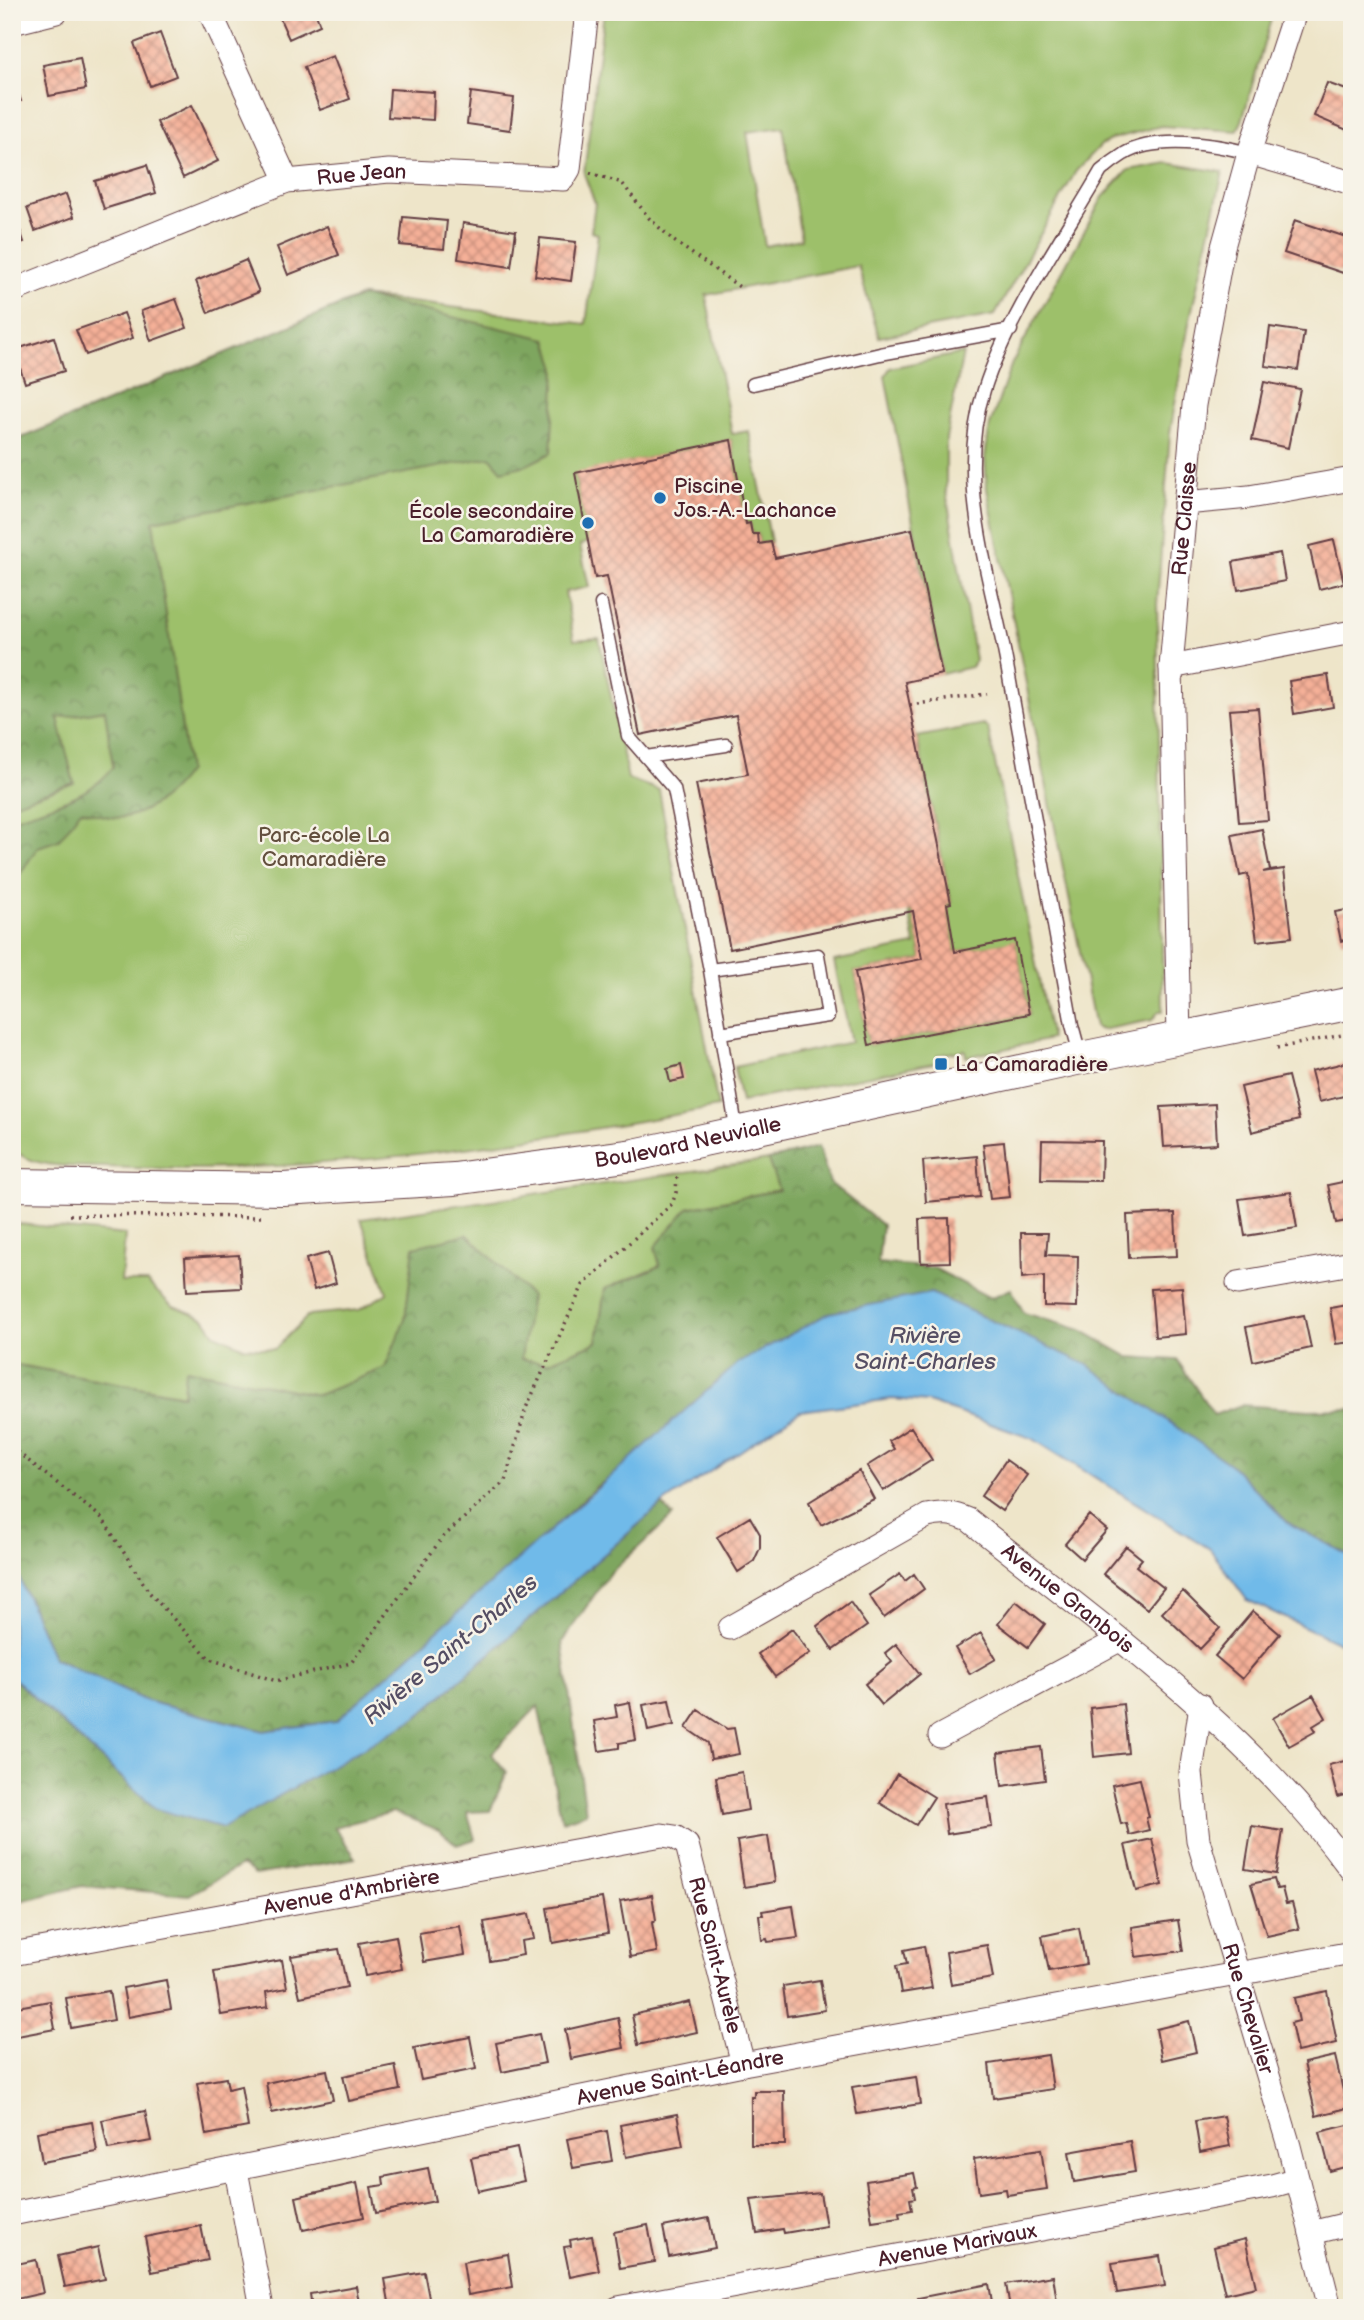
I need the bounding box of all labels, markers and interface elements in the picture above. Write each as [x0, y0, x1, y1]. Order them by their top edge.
street label: Rue Jean [315, 159, 407, 191]
street label: Rue Claisse [1167, 461, 1202, 577]
place label: Piscine Jos.-A.-Lachance [674, 474, 837, 523]
marker: Piscine Jos.-A.-Lachance [652, 490, 668, 506]
place label: École secondaire La Camaradière [409, 499, 574, 548]
marker: École secondaire La Camaradière [580, 515, 596, 531]
park label: Parc-école La Camaradière [258, 823, 390, 872]
place label: La Camaradière [955, 1052, 1108, 1077]
marker: La Camaradière [933, 1056, 949, 1072]
street label: Boulevard Neuvialle [593, 1111, 783, 1173]
water label: Rivière Saint-Charles [854, 1322, 996, 1376]
street label: Avenue Granbois [996, 1539, 1139, 1659]
water label: Rivière Saint-Charles [358, 1568, 544, 1731]
street label: Avenue d'Ambrière [261, 1864, 442, 1921]
street label: Rue Saint-Aurèle [683, 1874, 747, 2036]
street label: Rue Chevalier [1216, 1940, 1279, 2077]
street label: Avenue Saint-Léandre [574, 2045, 786, 2111]
street label: Avenue Marivaux [876, 2218, 1039, 2272]

